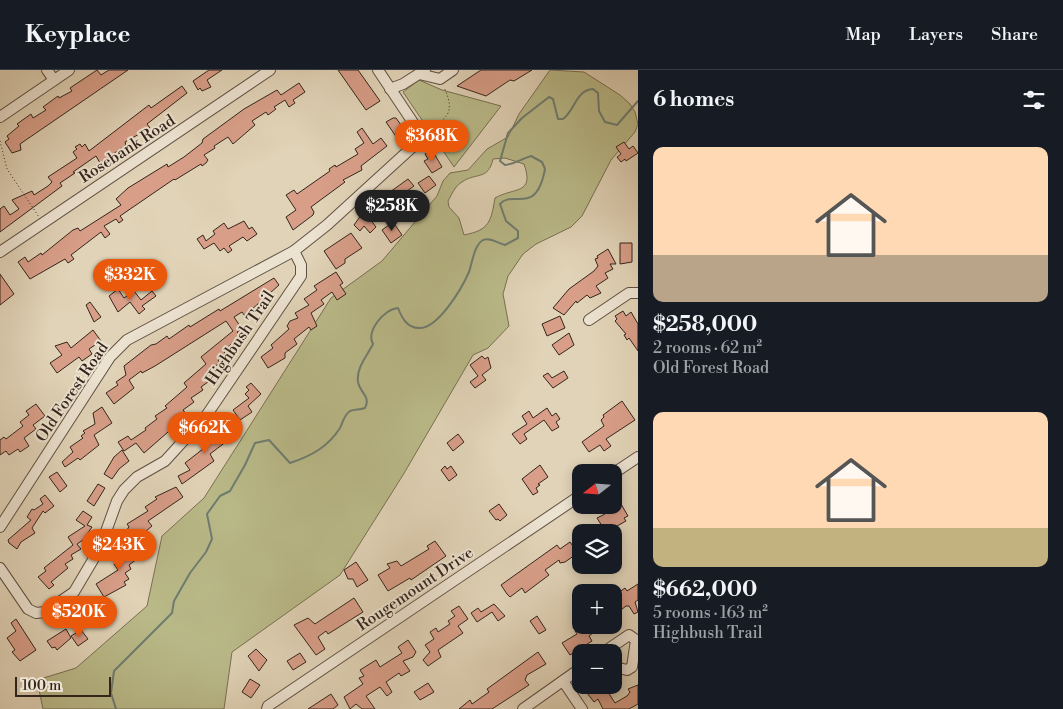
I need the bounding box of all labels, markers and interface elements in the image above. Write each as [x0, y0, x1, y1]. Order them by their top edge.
text: Keyplace [25, 20, 130, 50]
text: Map [846, 23, 881, 46]
text: Layers [909, 23, 963, 46]
text: Share [991, 23, 1038, 46]
icon: filters [1020, 86, 1048, 114]
text: 6 homes [653, 87, 734, 113]
street label: Rosebank Road [75, 111, 179, 187]
pin: $368K [397, 119, 467, 162]
text: $368K [406, 126, 458, 146]
icon: home [806, 180, 896, 270]
pin: $258K [357, 190, 427, 232]
text: $258K [366, 196, 418, 216]
pin: $332K [95, 258, 165, 301]
text: $332K [104, 265, 156, 285]
street label: Highbush Trail [201, 287, 279, 389]
text: $258,000 [653, 312, 757, 338]
street label: Old Forest Road [31, 338, 113, 446]
text: 2 rooms · 62 m² [653, 338, 762, 358]
text: Old Forest Road [653, 358, 769, 378]
pin: $662K [170, 412, 240, 454]
text: $662K [179, 418, 231, 438]
icon: home [806, 445, 896, 535]
north arrow [572, 464, 622, 514]
map controls [572, 464, 622, 694]
button: layers [572, 524, 622, 574]
pin: $243K [84, 528, 154, 571]
text: $243K [93, 535, 145, 555]
street label: Rougemount Drive [353, 543, 477, 635]
text: $662,000 [653, 577, 757, 603]
button: + [572, 584, 622, 634]
pin: $520K [44, 596, 114, 638]
text: $520K [52, 602, 106, 622]
text: 5 rooms · 163 m² [653, 603, 768, 623]
text: Highbush Trail [653, 623, 763, 643]
button: − [572, 644, 622, 694]
scale bar [15, 674, 111, 697]
text: 100 m [22, 677, 61, 695]

